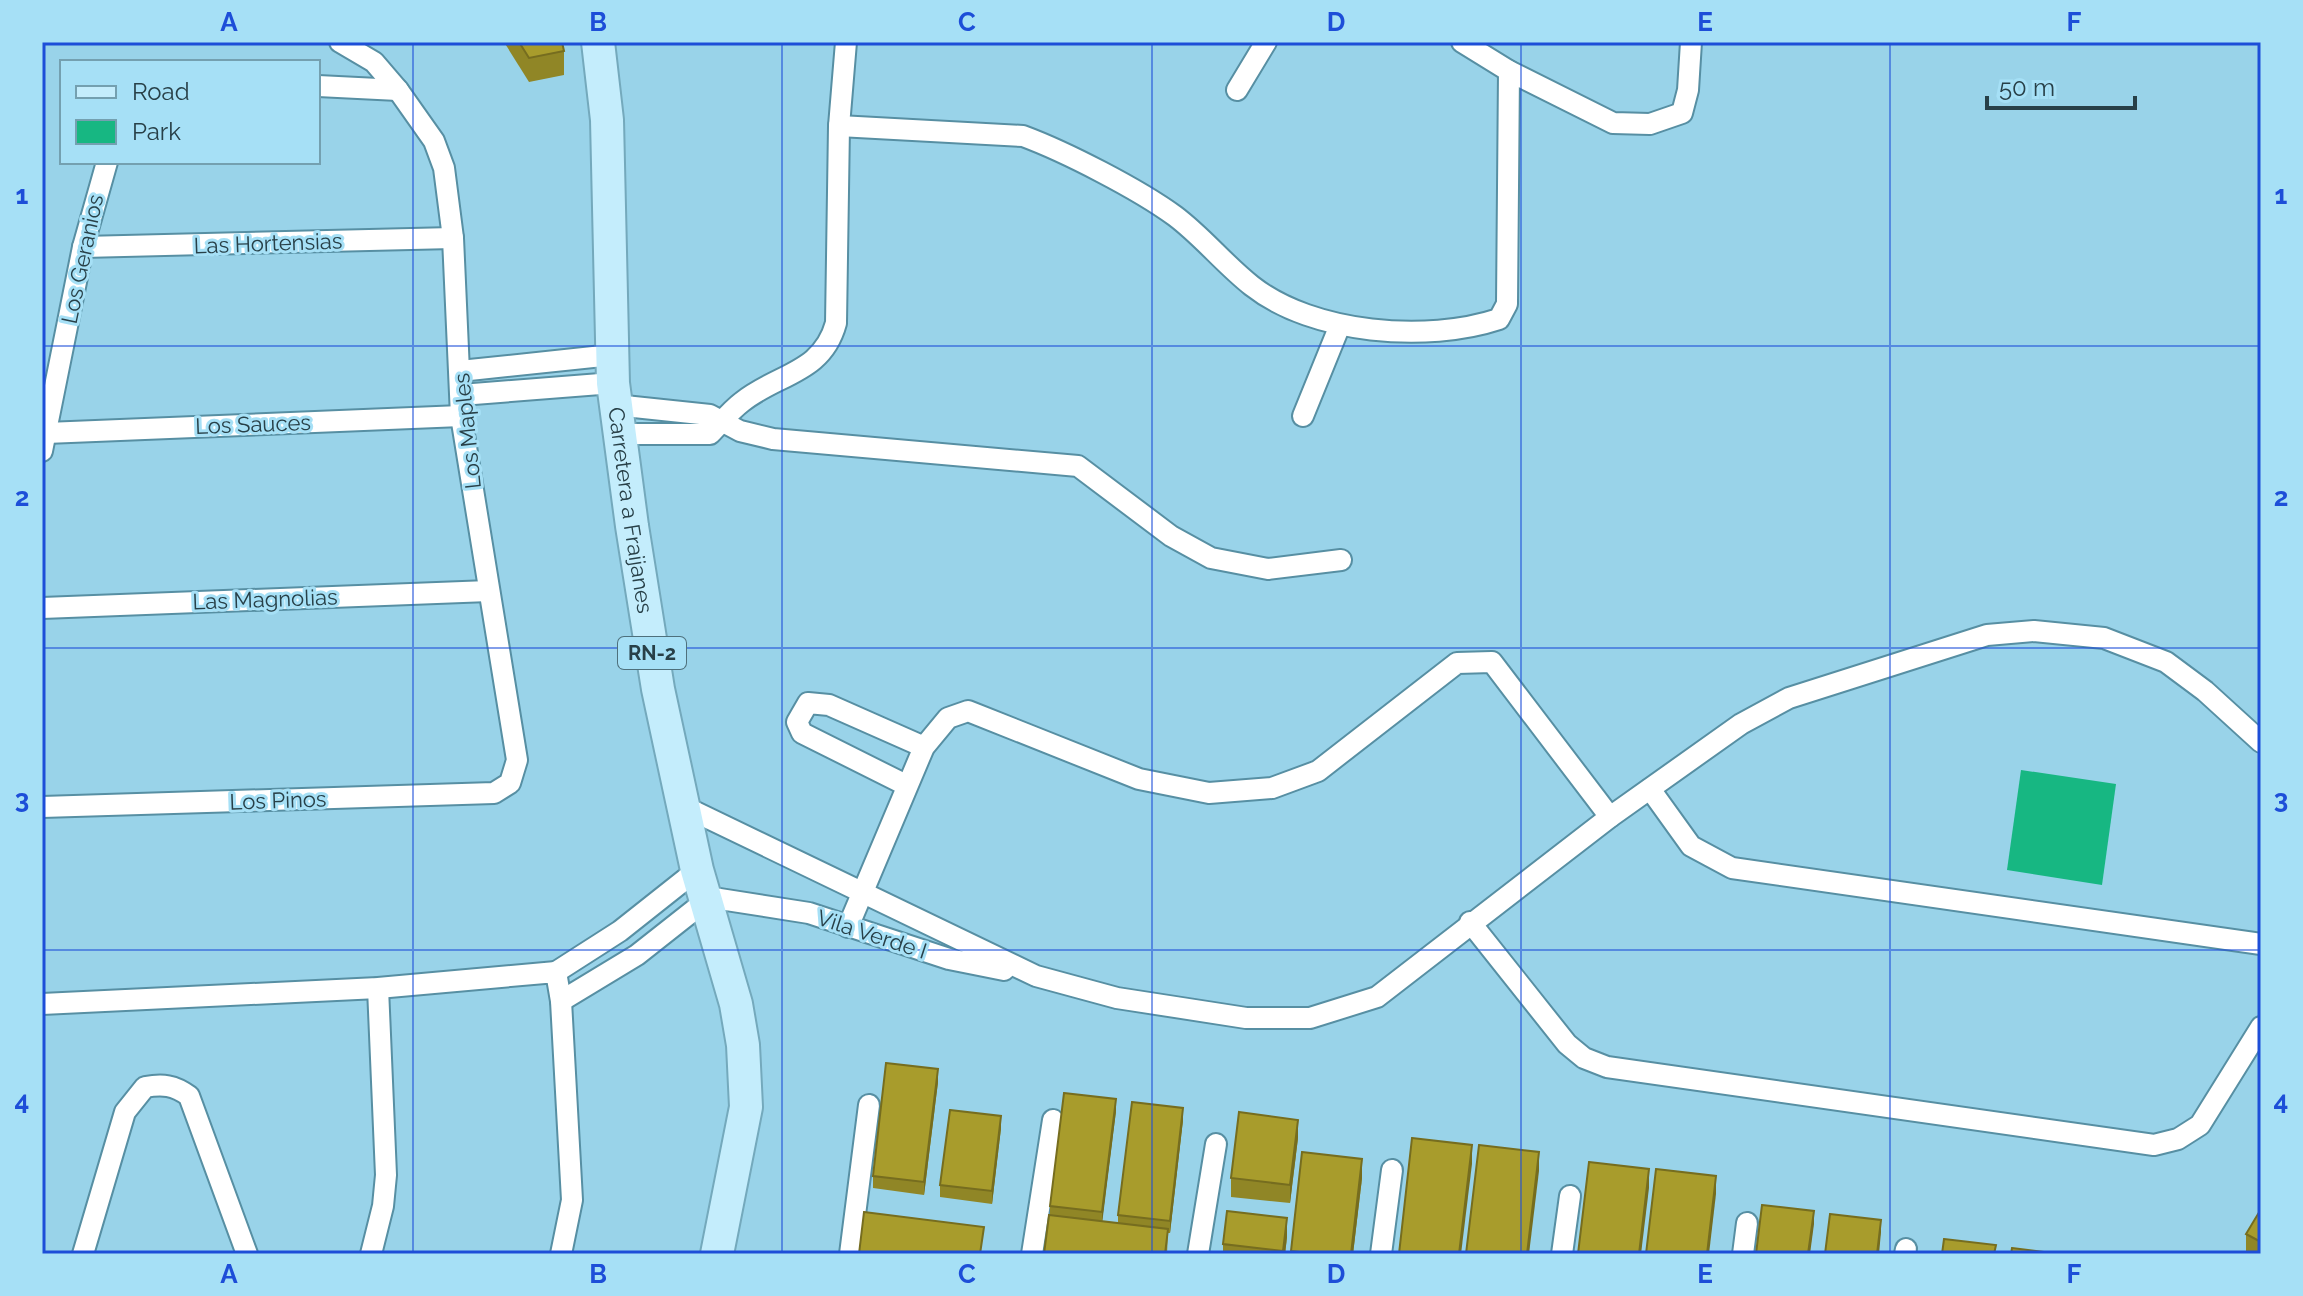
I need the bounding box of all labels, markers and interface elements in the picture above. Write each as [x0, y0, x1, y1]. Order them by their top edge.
text: A [220, 7, 238, 37]
text: B [589, 7, 607, 37]
text: C [958, 7, 976, 37]
text: D [1327, 7, 1345, 37]
text: E [1697, 7, 1713, 37]
text: F [2067, 7, 2082, 37]
legend [60, 60, 320, 164]
scale bar [1987, 60, 2135, 110]
text: 50 m [1999, 73, 2055, 102]
text: Road [132, 77, 190, 106]
text: Park [132, 117, 181, 146]
text: 1 [16, 180, 29, 210]
text: 1 [2275, 180, 2288, 210]
street label: Los Geranios [56, 192, 108, 326]
street label: Las Hortensias [193, 227, 343, 259]
street label: Los Maples [448, 372, 486, 490]
street label: Carretera a Fraijanes [603, 405, 659, 615]
street label: Los Sauces [195, 409, 311, 439]
text: 2 [15, 482, 29, 512]
text: 2 [2274, 482, 2288, 512]
street label: Las Magnolias [192, 583, 338, 615]
road number: RN-2 [618, 637, 686, 669]
text: 3 [15, 784, 29, 814]
text: 3 [2274, 784, 2288, 814]
street label: Los Pinos [229, 785, 327, 815]
street label: Vila Verde I [814, 904, 930, 964]
text: 4 [15, 1086, 29, 1116]
text: 4 [2274, 1086, 2288, 1116]
text: A [220, 1259, 238, 1289]
text: B [589, 1259, 607, 1289]
text: C [958, 1259, 976, 1289]
text: D [1327, 1259, 1345, 1289]
text: E [1697, 1259, 1713, 1289]
text: F [2067, 1259, 2082, 1289]

